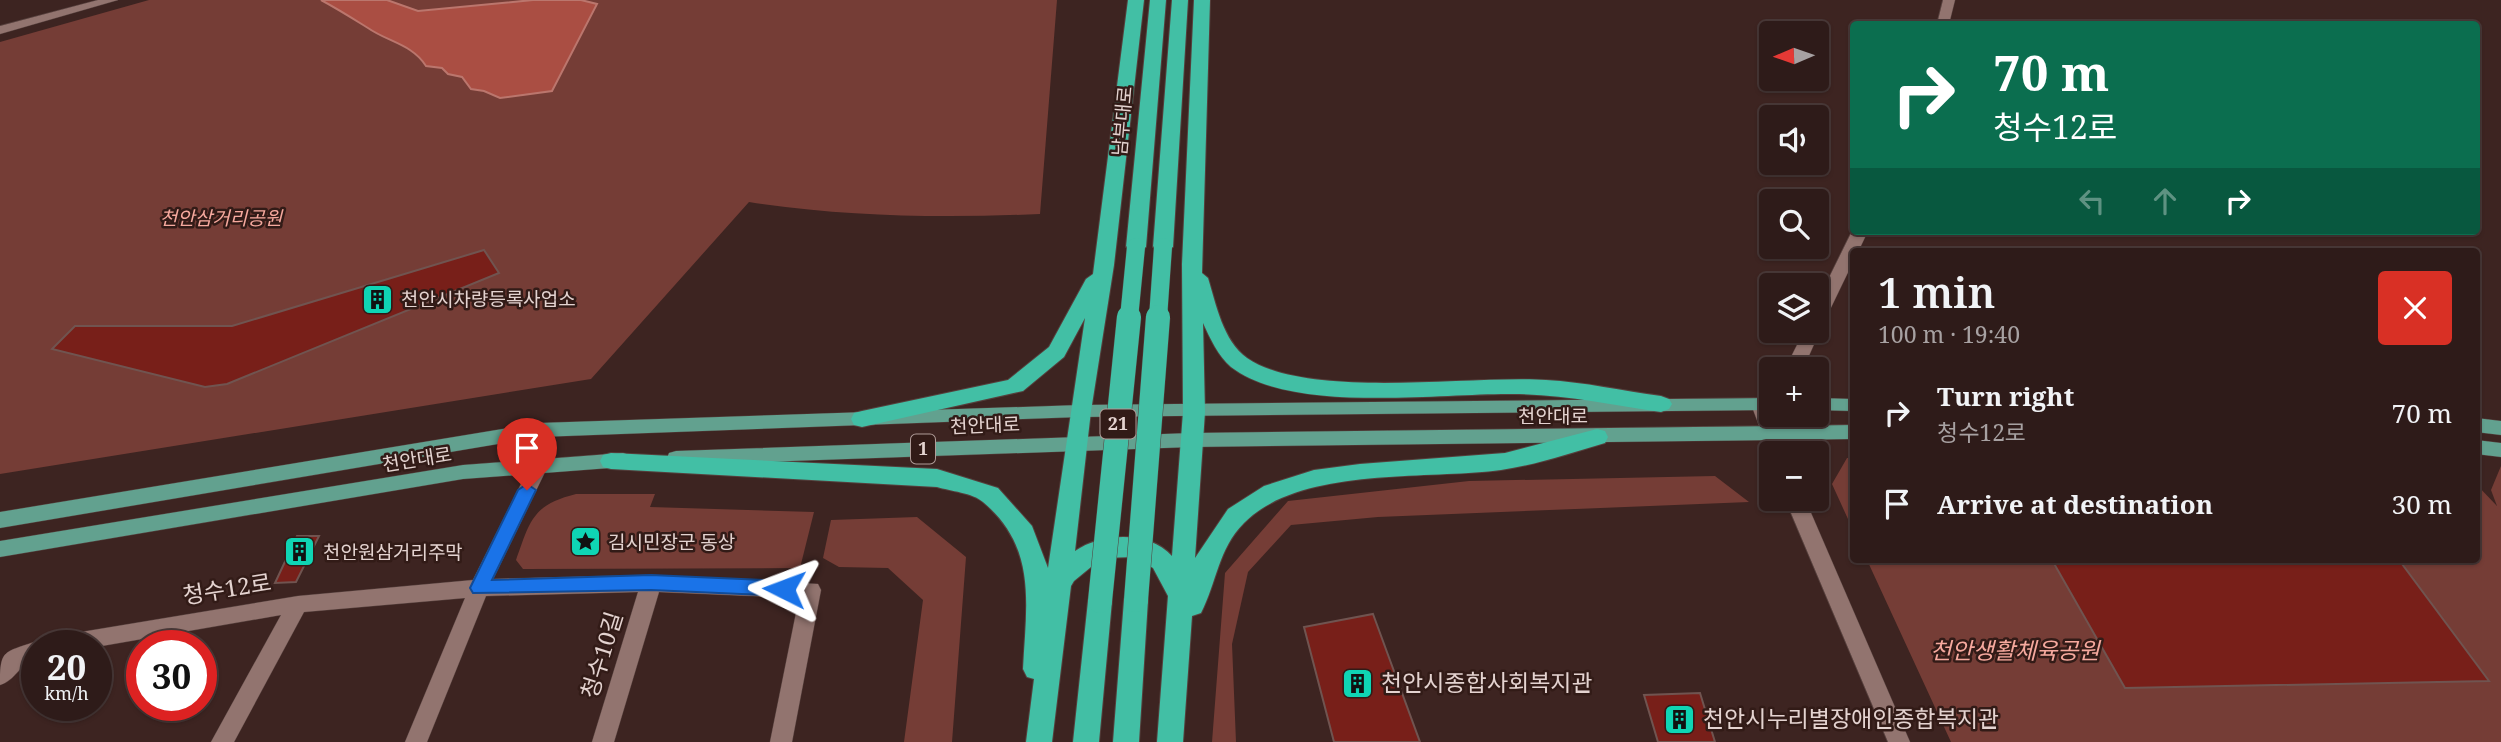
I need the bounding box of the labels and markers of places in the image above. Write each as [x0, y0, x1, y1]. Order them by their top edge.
building icon: 천안시차량등록사업소 [361, 282, 395, 316]
place label: 천안시차량등록사업소 [401, 286, 576, 312]
pin [497, 418, 557, 490]
place icon: 김시민장군 동상 [568, 525, 602, 559]
place label: 김시민장군 동상 [608, 529, 735, 555]
building icon: 천안원삼거리주막 [283, 535, 317, 569]
place label: 천안원삼거리주막 [323, 539, 463, 565]
building icon: 천안시종합사회복지관 [1341, 666, 1375, 700]
place label: 천안시종합사회복지관 [1381, 666, 1593, 698]
building icon: 천안시누리별장애인종합복지관 [1663, 702, 1697, 736]
place label: 천안시누리별장애인종합복지관 [1703, 702, 1999, 734]

